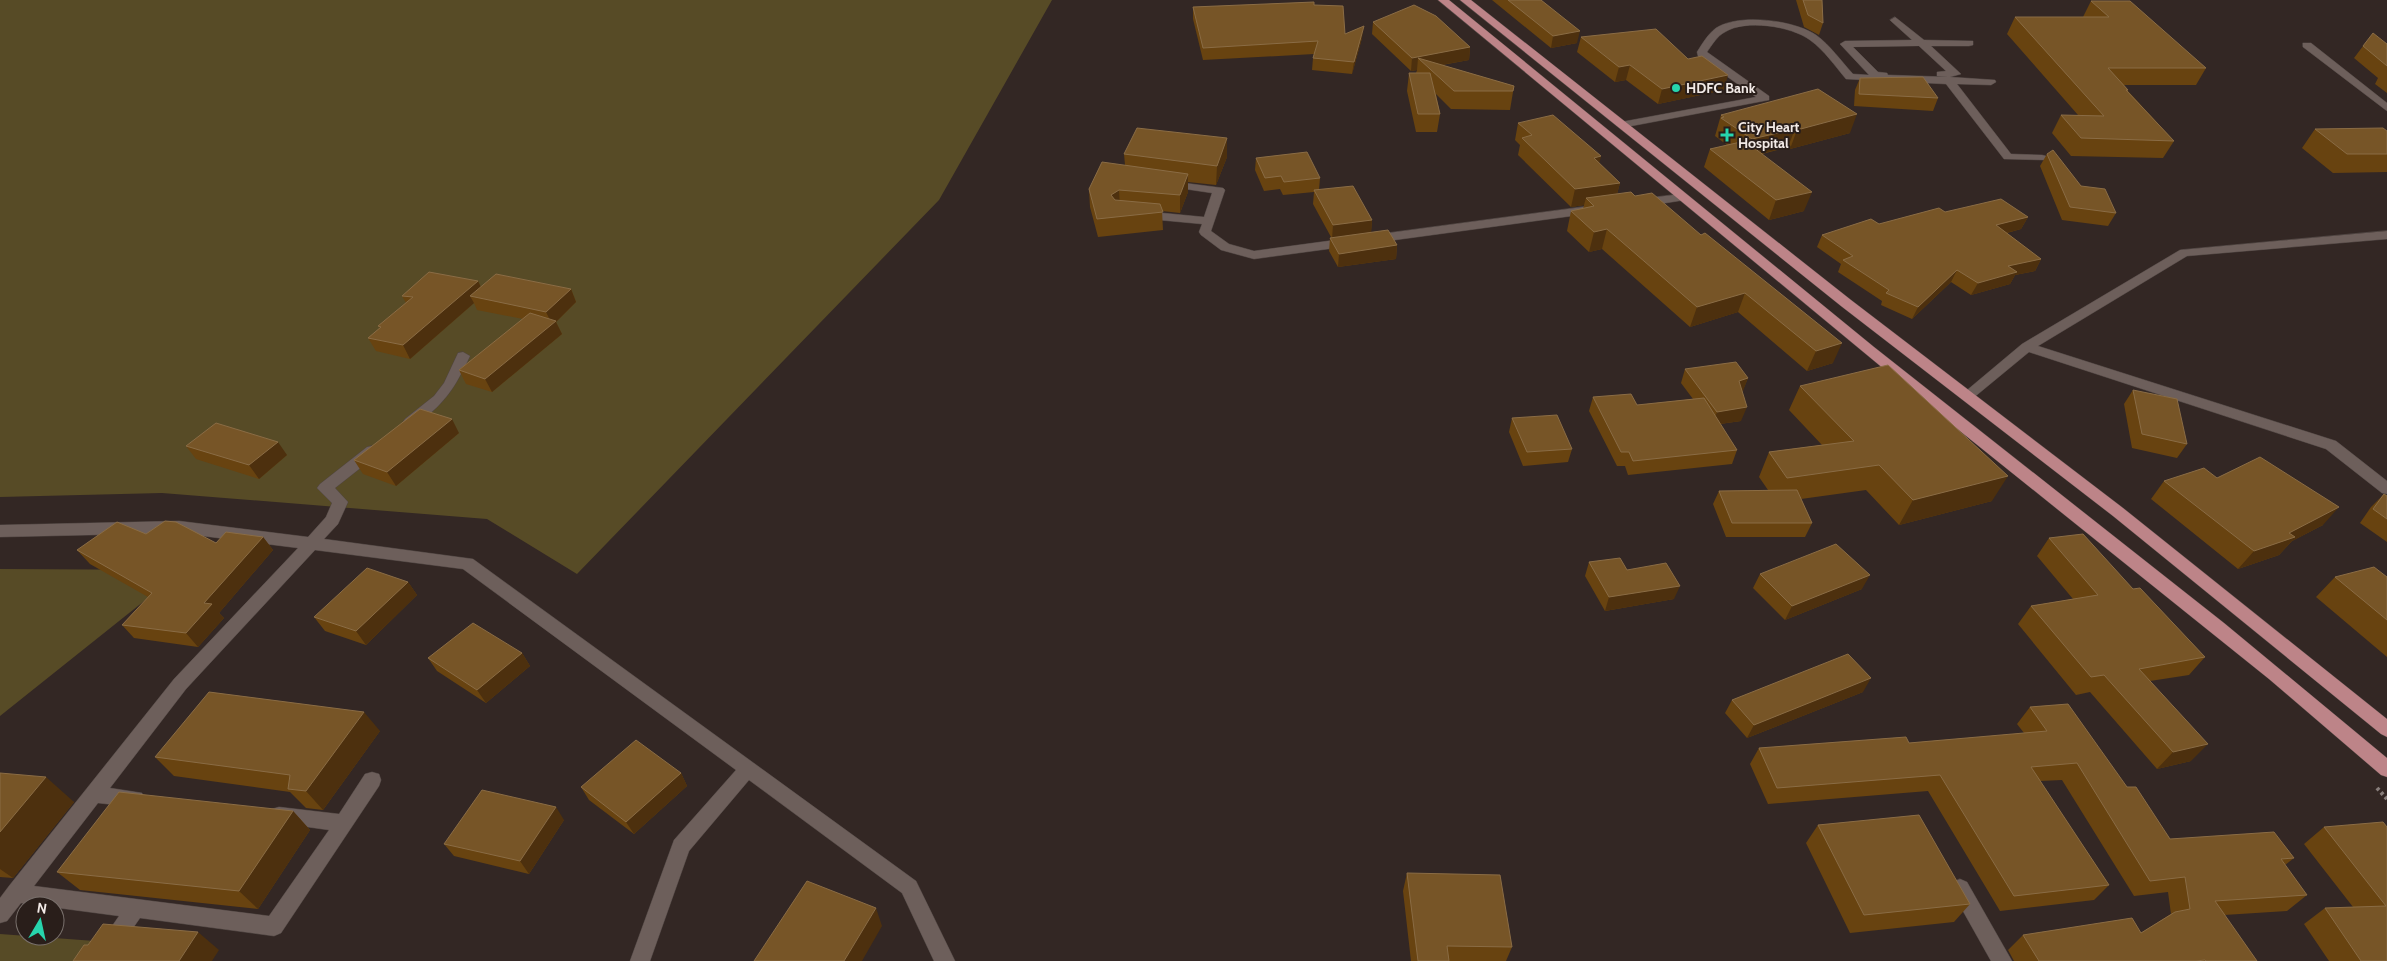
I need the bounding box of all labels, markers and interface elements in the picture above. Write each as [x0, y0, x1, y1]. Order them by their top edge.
place label: HDFC Bank [1686, 79, 1756, 97]
marker: HDFC Bank [1670, 82, 1682, 94]
place label: City Heart Hospital [1738, 118, 1800, 152]
marker: City Heart Hospital [1720, 128, 1734, 142]
north arrow [15, 896, 65, 946]
text: N [36, 898, 48, 918]

